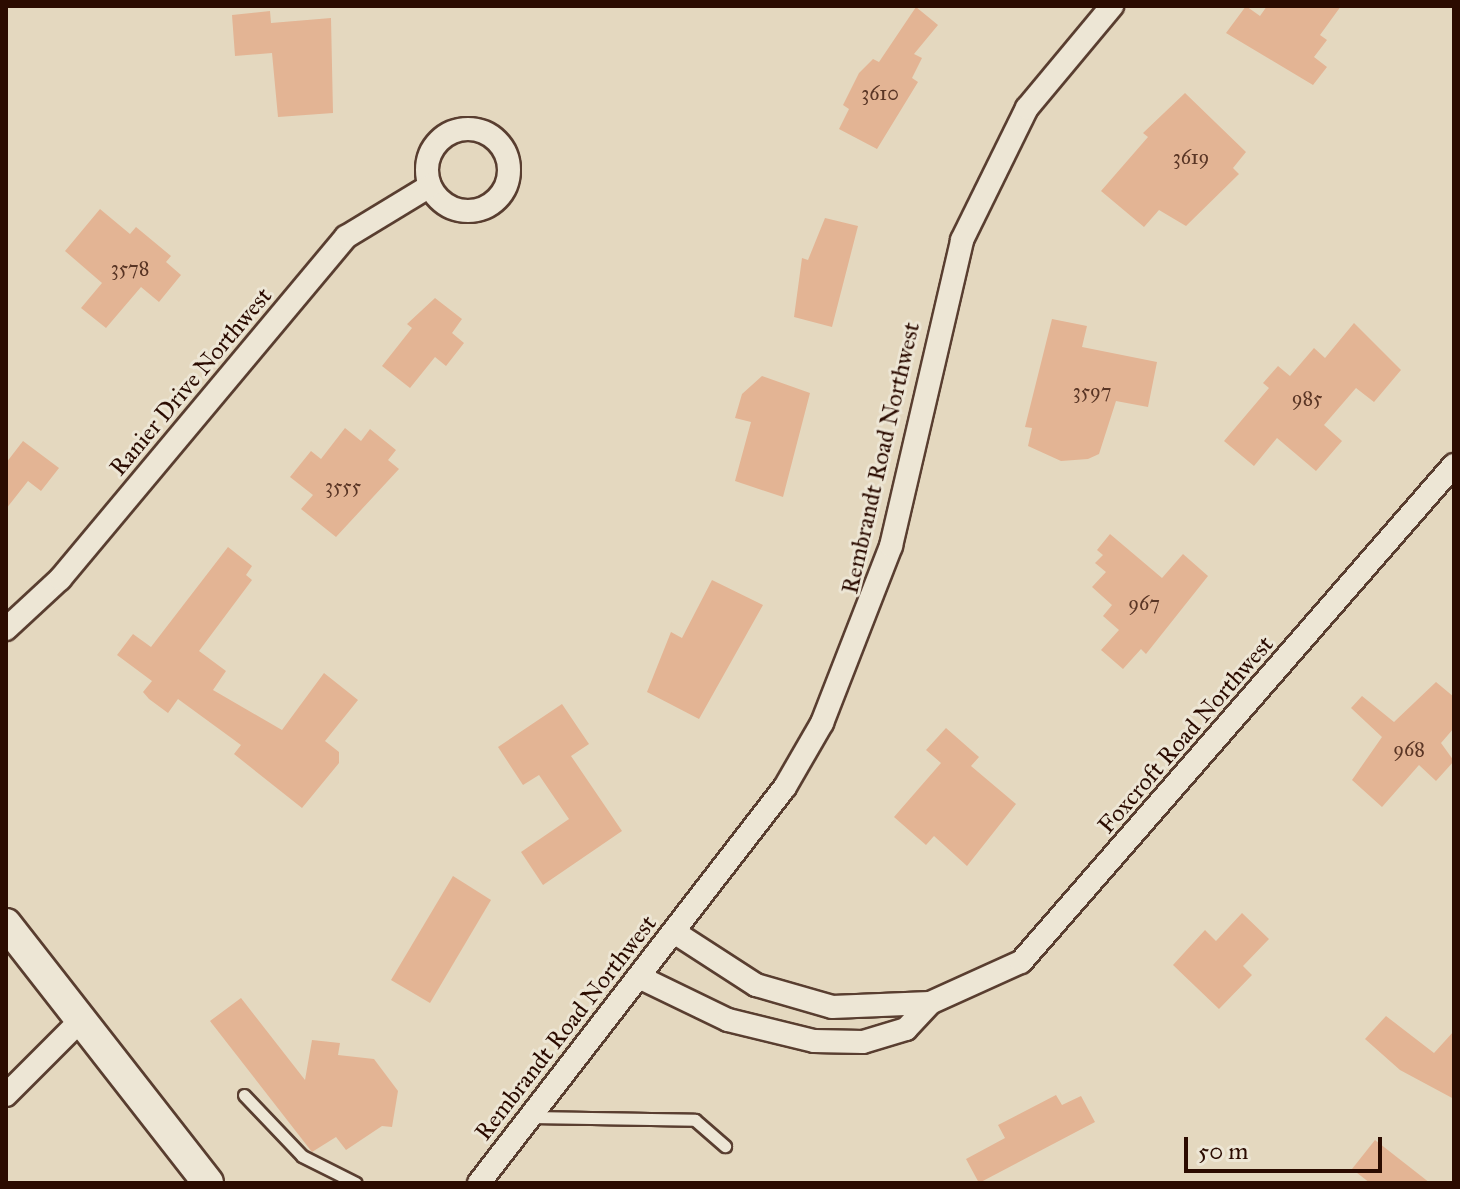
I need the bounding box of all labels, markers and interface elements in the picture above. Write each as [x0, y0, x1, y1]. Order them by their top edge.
house number: 3610 [861, 81, 899, 105]
house number: 3619 [1173, 145, 1209, 169]
house number: 3578 [111, 256, 149, 280]
street label: Ranier Drive Northwest [104, 282, 278, 482]
street label: Rembrandt Road Northwest [836, 319, 926, 597]
house number: 3597 [1073, 379, 1111, 403]
house number: 985 [1292, 386, 1322, 410]
house number: 3555 [325, 474, 361, 498]
house number: 967 [1128, 591, 1160, 615]
street label: Foxcroft Road Northwest [1092, 630, 1280, 840]
house number: 968 [1393, 737, 1425, 761]
street label: Rembrandt Road Northwest [469, 910, 663, 1146]
scale bar [1188, 1121, 1386, 1171]
text: 50 m [1198, 1136, 1248, 1166]

